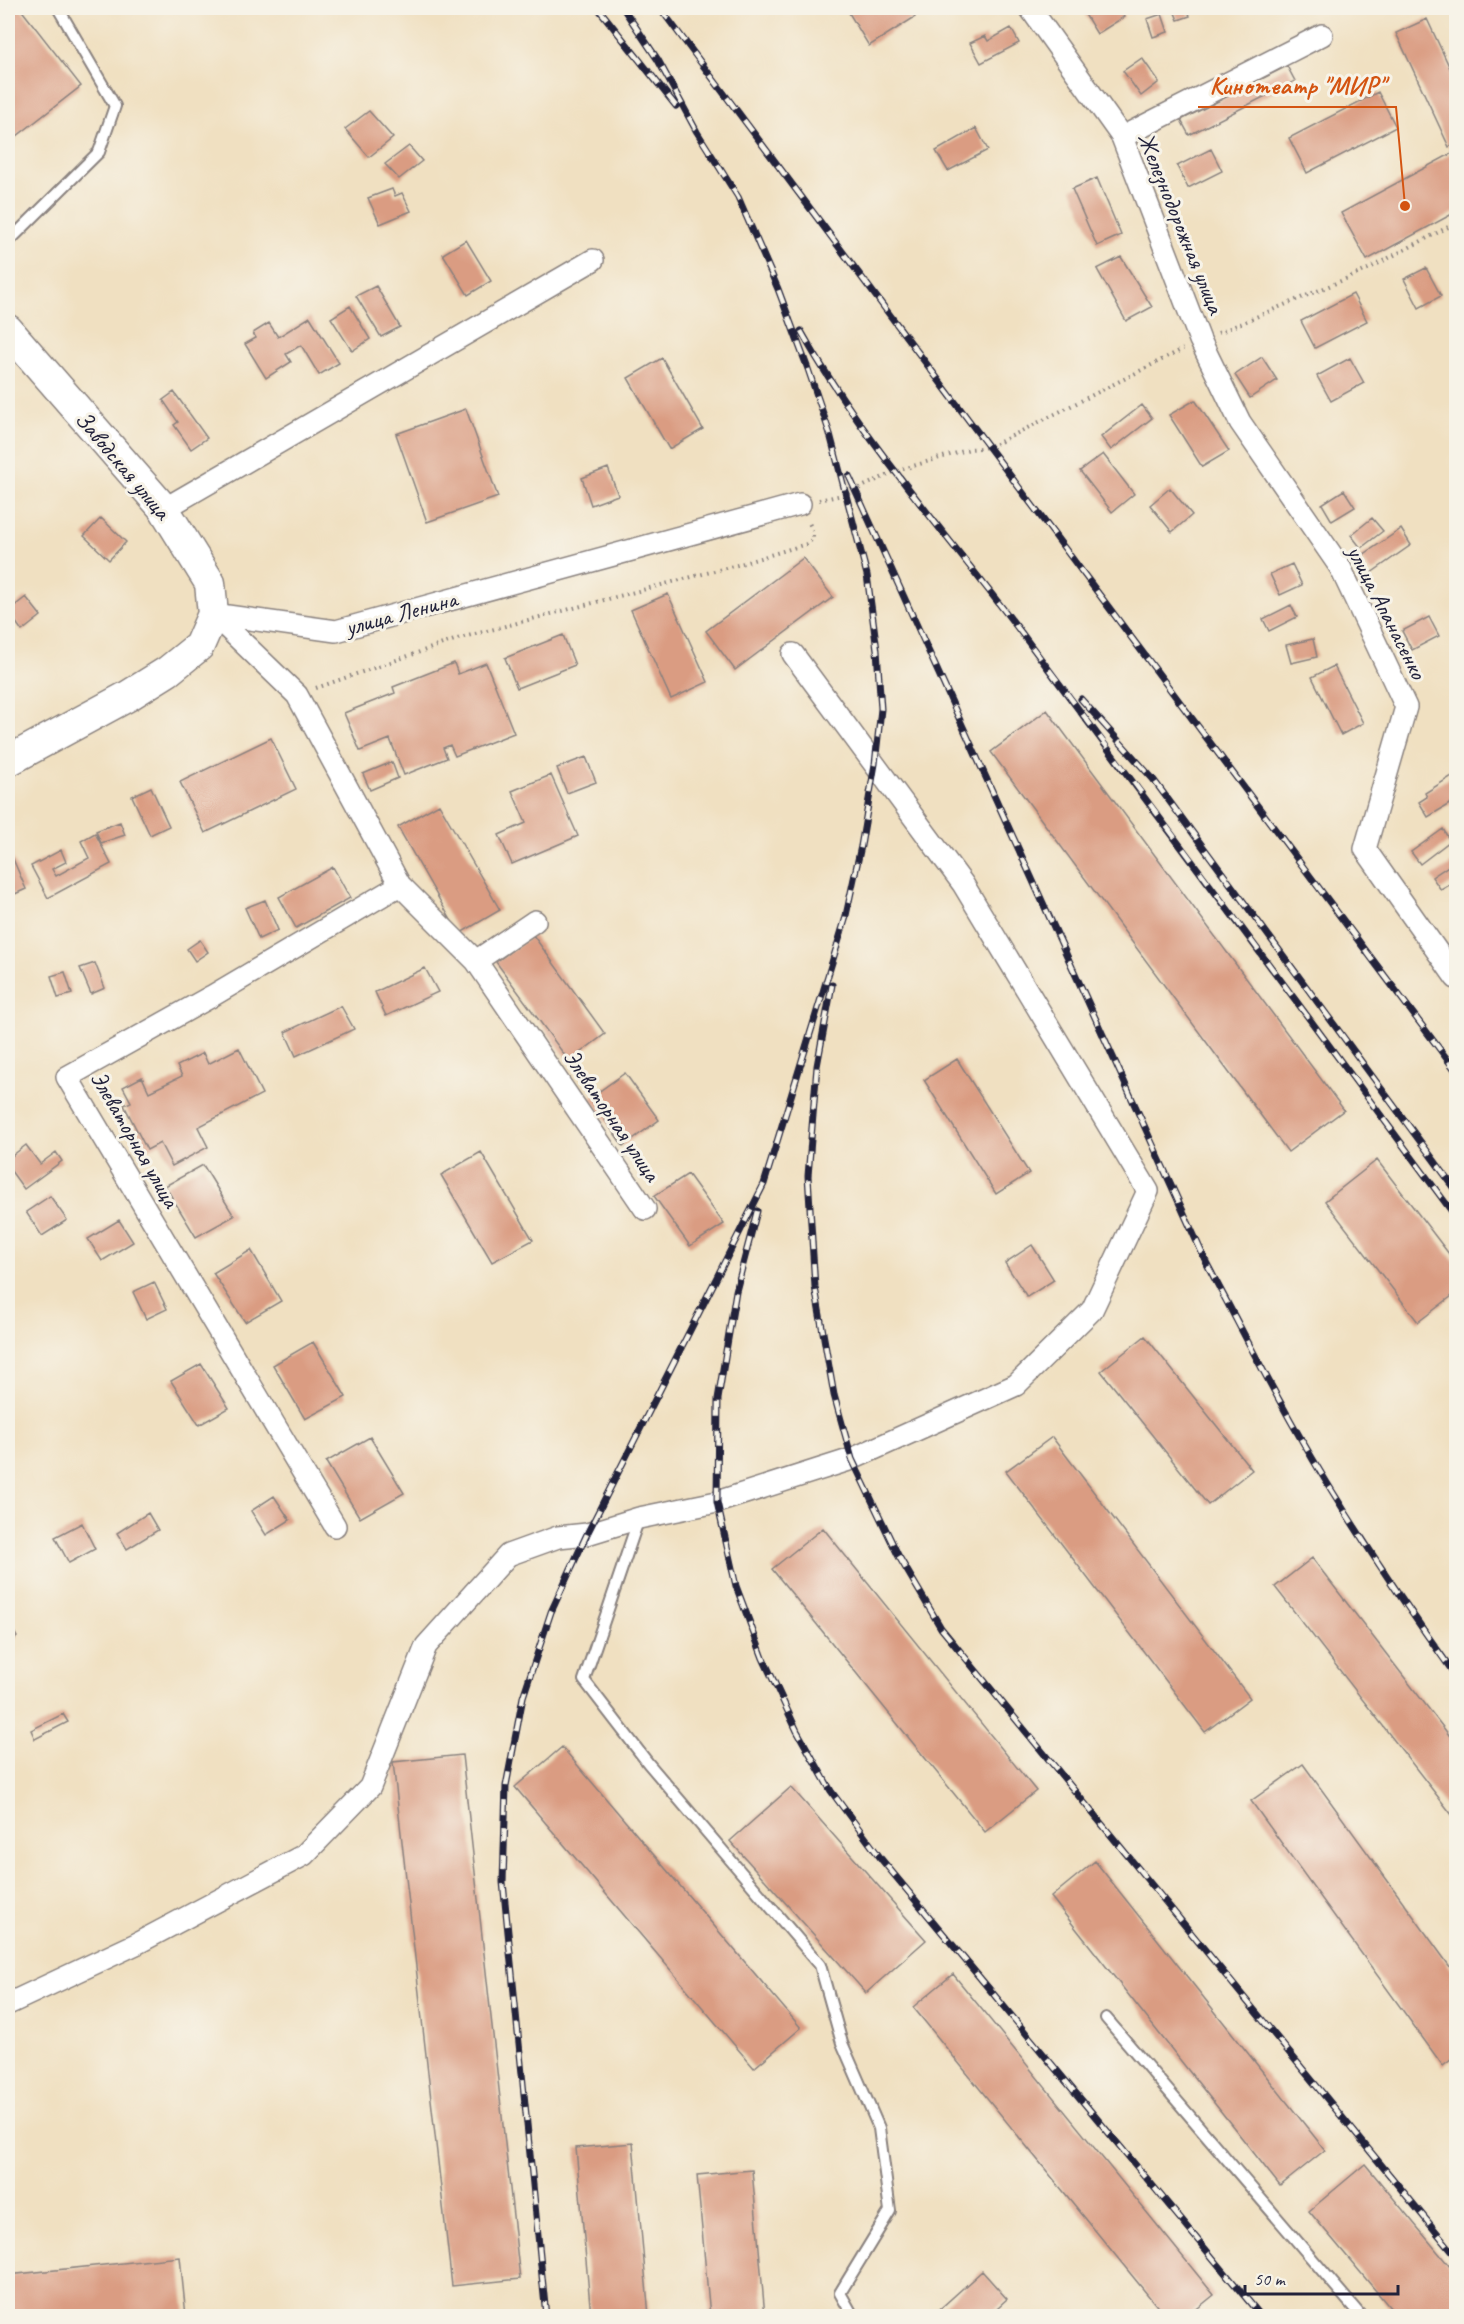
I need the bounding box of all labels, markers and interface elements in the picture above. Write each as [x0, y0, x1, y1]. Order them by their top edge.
callout: Кинотеатр "МИР" [1198, 63, 1396, 107]
text: Кинотеатр "МИР" [1210, 69, 1390, 102]
street label: Железнодорожная улица [1131, 128, 1232, 319]
street label: Заводская улица [69, 404, 178, 527]
street label: улица Апанасенко [1339, 538, 1434, 685]
street label: улица Ленина [340, 583, 462, 643]
street label: Элеваторная улица [557, 1043, 668, 1188]
street label: Элеваторная улица [84, 1065, 187, 1214]
scale bar [1245, 2258, 1398, 2296]
text: 50 m [1254, 2268, 1287, 2290]

